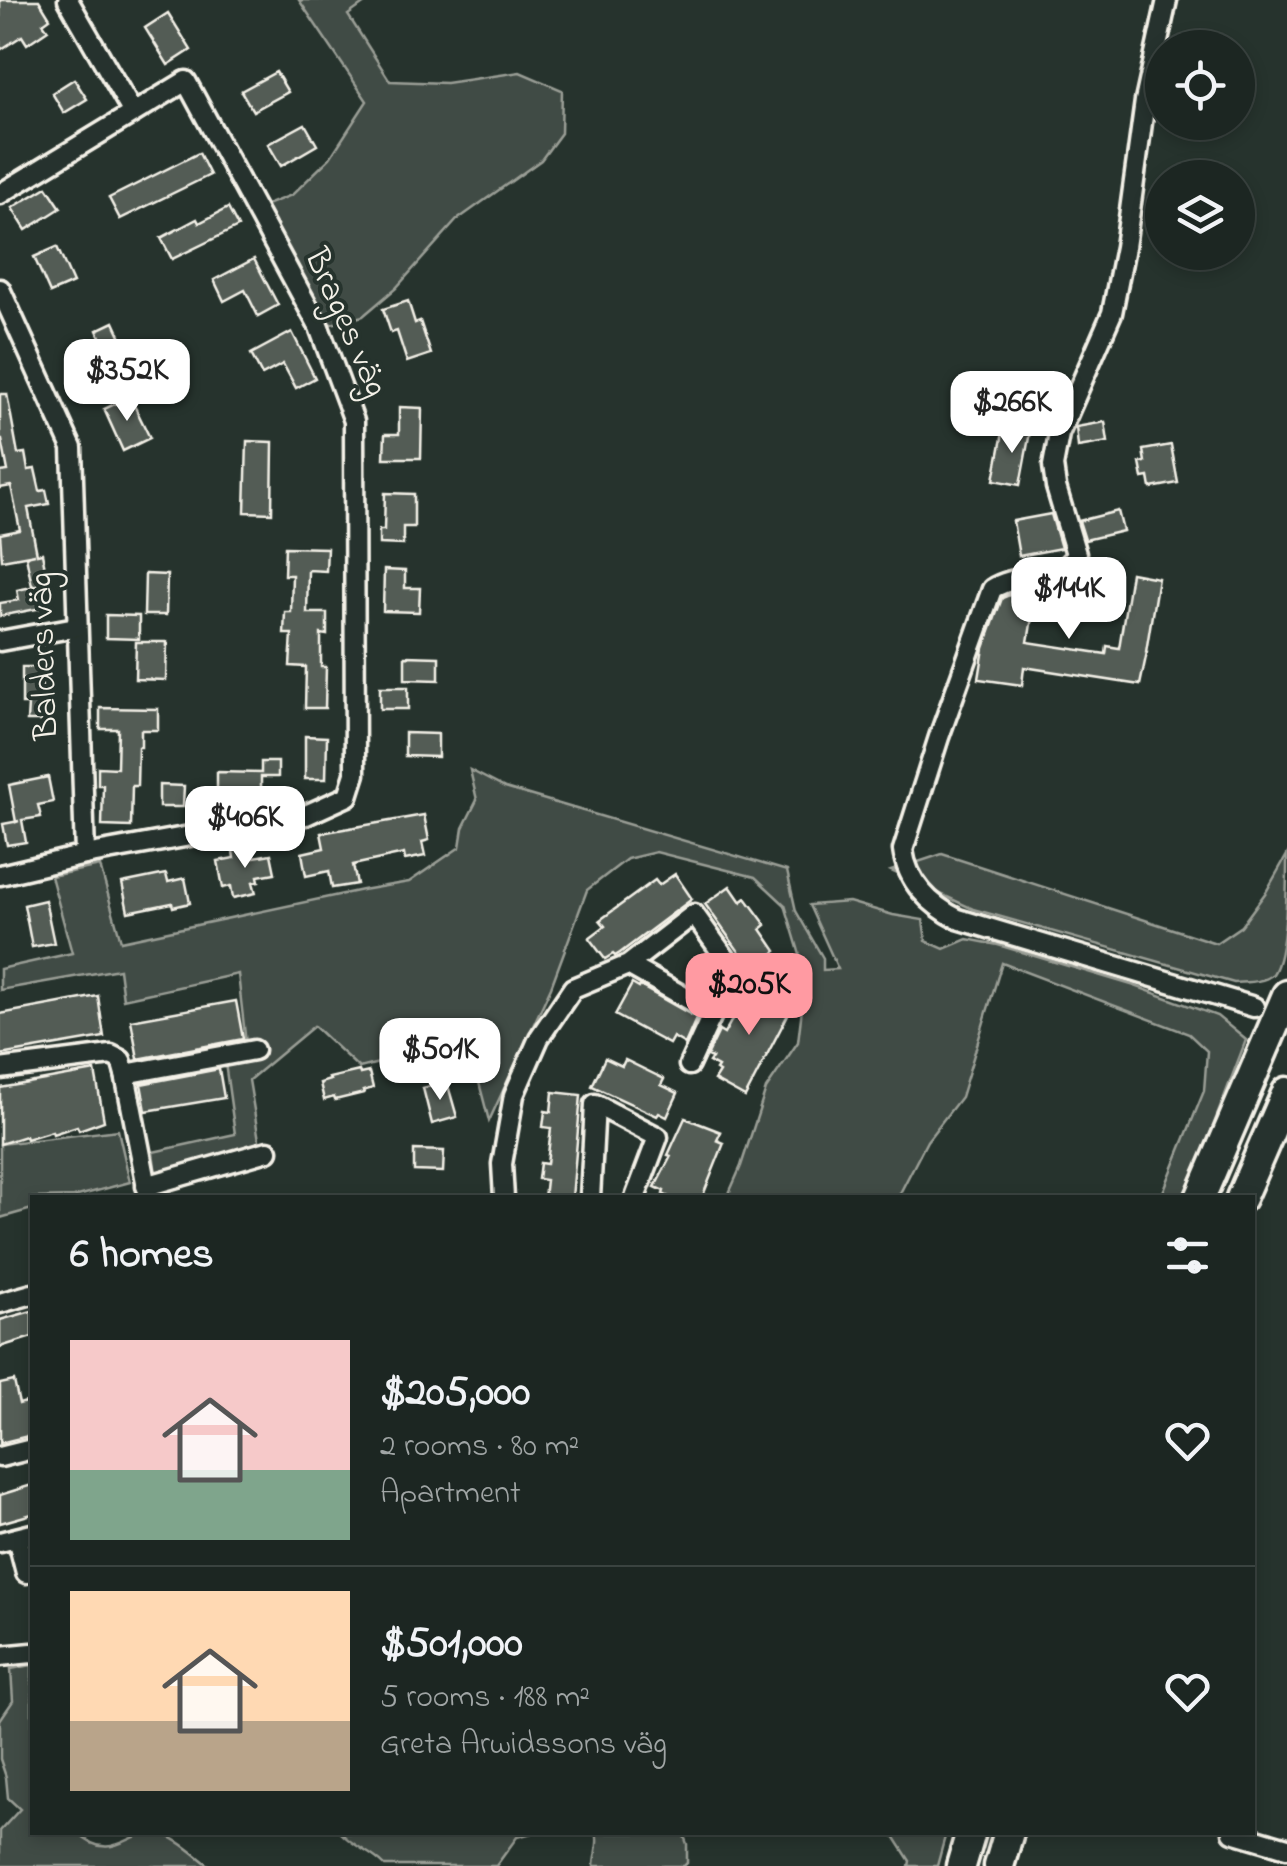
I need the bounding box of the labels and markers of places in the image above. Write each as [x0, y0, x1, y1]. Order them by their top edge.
pin: $352K [57, 339, 197, 424]
pin: $266K [942, 371, 1082, 456]
pin: $144K [999, 557, 1139, 642]
pin: $406K [175, 786, 315, 871]
pin: $205K [679, 953, 819, 1038]
pin: $501K [370, 1018, 510, 1103]

